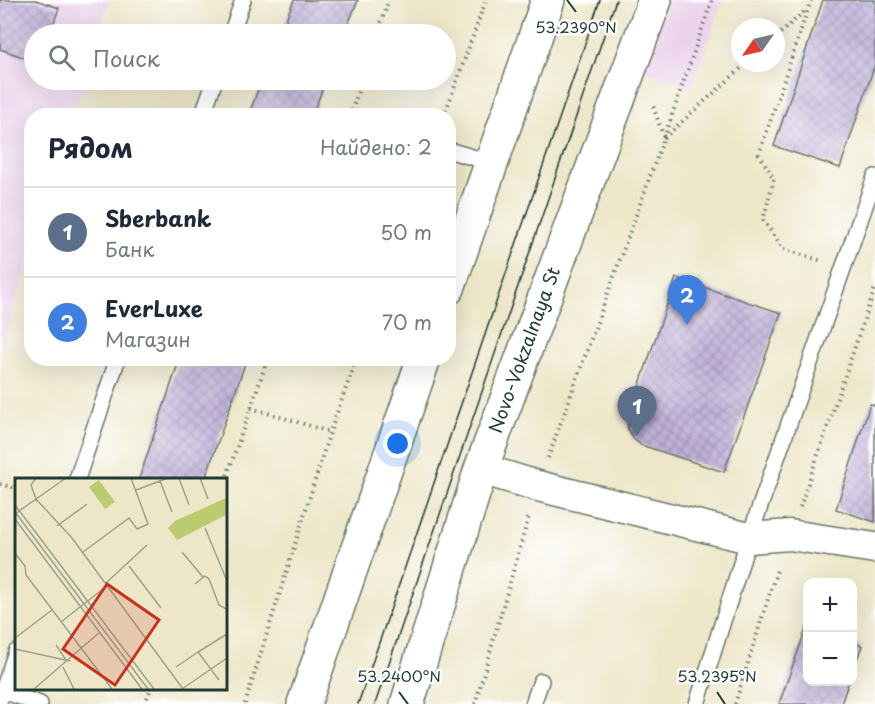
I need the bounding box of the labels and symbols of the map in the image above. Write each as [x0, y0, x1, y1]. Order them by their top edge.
text: 53.2390°N [535, 15, 617, 38]
north arrow [731, 18, 785, 72]
street label: Novo-Vokzalnaya St [481, 263, 566, 436]
pin: 2 [668, 276, 706, 325]
pin: 1 [618, 386, 656, 436]
your location [383, 429, 412, 458]
inset map [15, 478, 226, 689]
text: 53.2400°N [357, 664, 441, 687]
text: 53.2395°N [677, 664, 757, 687]

